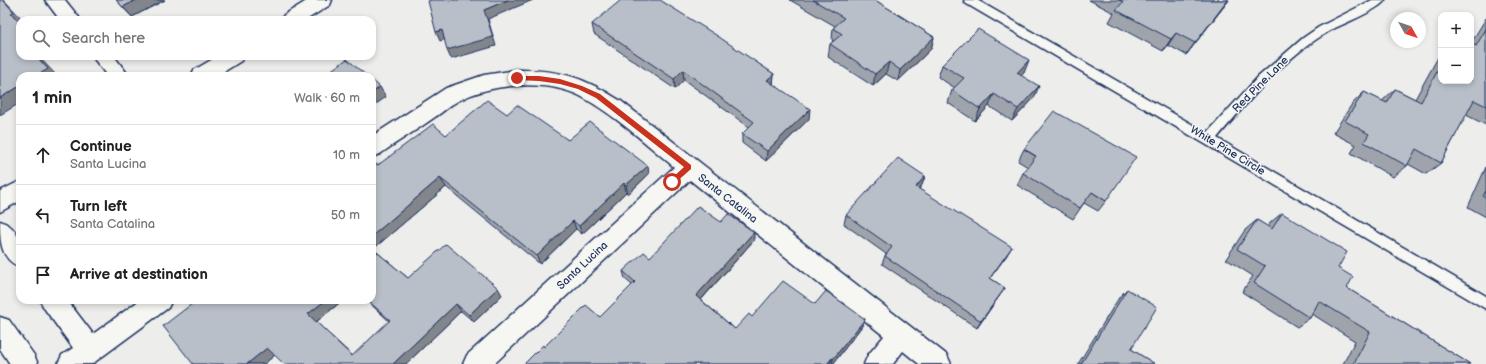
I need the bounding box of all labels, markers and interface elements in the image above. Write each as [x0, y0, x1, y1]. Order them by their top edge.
north arrow [1390, 12, 1426, 48]
map controls [1438, 12, 1474, 84]
button: + [1438, 12, 1474, 48]
search box [16, 16, 376, 60]
icon: search [30, 27, 52, 49]
text: Search here [62, 29, 145, 48]
button: − [1438, 48, 1474, 84]
street label: Red Pine Lane [1230, 53, 1291, 115]
route end [508, 69, 526, 87]
text: 1 min [32, 88, 72, 108]
text: Walk · 60 m [294, 90, 360, 106]
street label: White Pine Circle [1188, 123, 1268, 178]
text: Continue [70, 137, 132, 156]
icon: ahead [32, 144, 54, 166]
text: 10 m [333, 147, 360, 163]
text: Santa Lucina [70, 156, 146, 172]
street label: Santa Catalina [695, 171, 760, 226]
route start [663, 173, 681, 191]
text: Turn left [70, 197, 127, 216]
icon: left [32, 204, 54, 226]
text: 50 m [331, 207, 360, 223]
text: Santa Catalina [70, 216, 155, 232]
street label: Santa Lucina [554, 239, 610, 292]
icon: arrive [32, 264, 54, 286]
text: Arrive at destination [70, 265, 208, 284]

